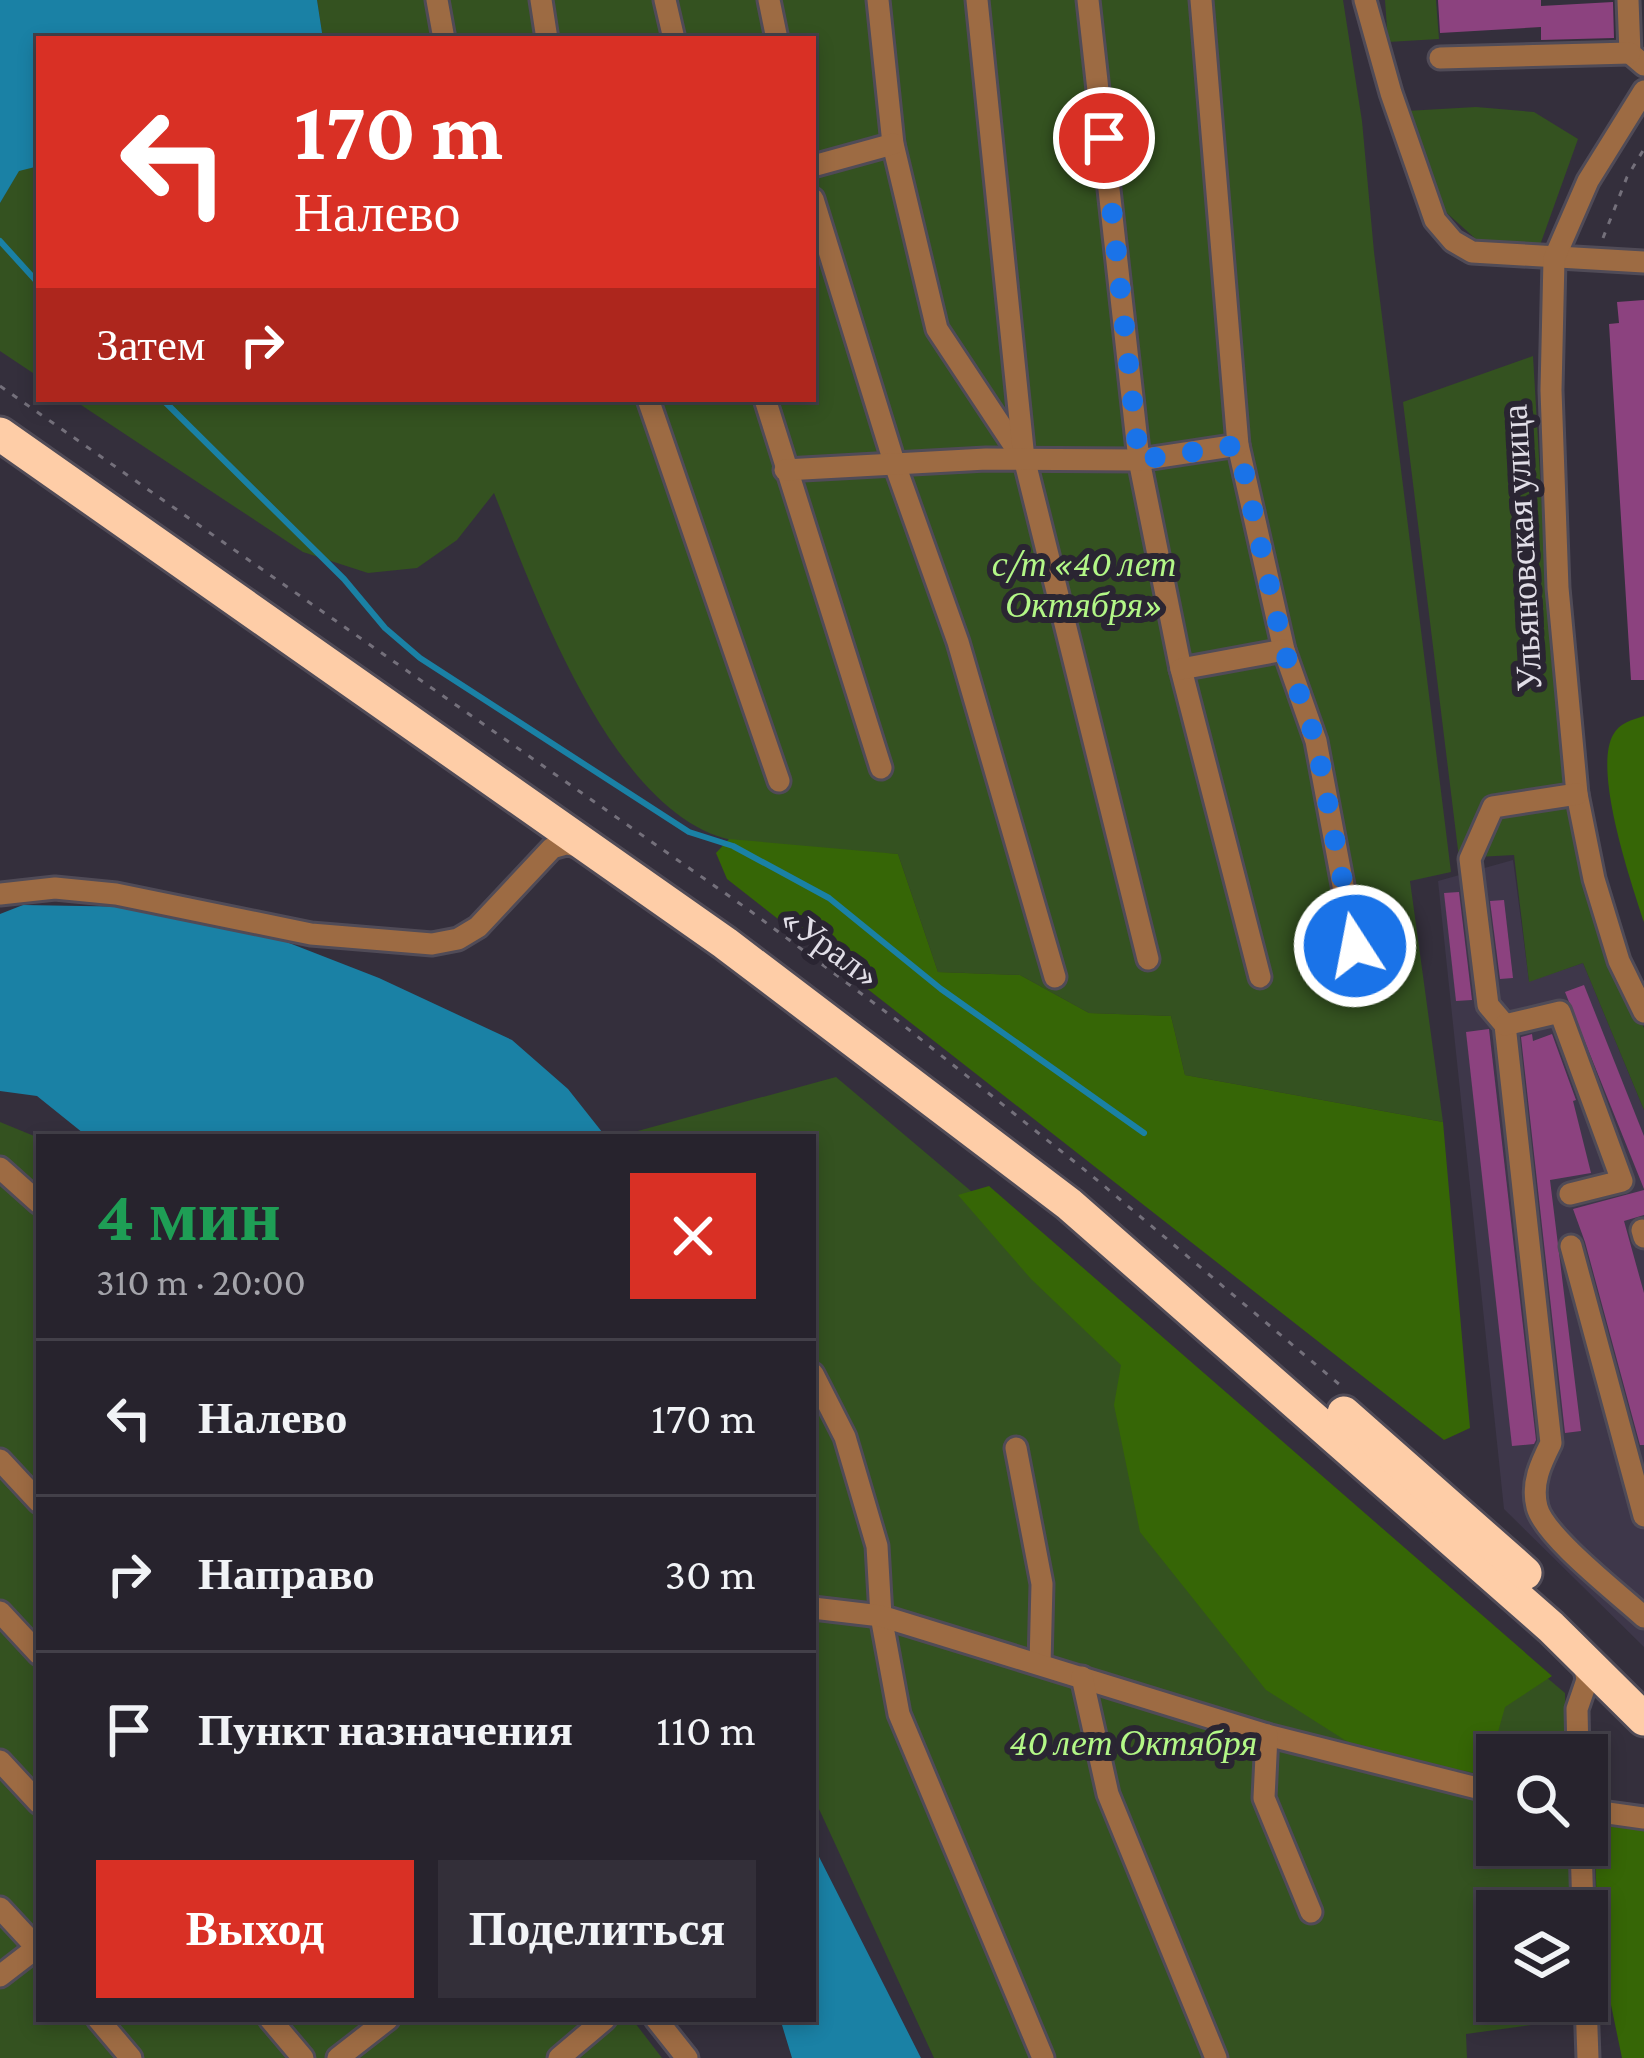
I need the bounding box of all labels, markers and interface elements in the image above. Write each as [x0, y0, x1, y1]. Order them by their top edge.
icon: left [96, 84, 252, 240]
text: 170 m [294, 84, 503, 177]
pin [1053, 87, 1155, 189]
icon: arrive [1071, 105, 1137, 171]
text: Налево [294, 183, 460, 243]
icon: right [229, 312, 295, 378]
text: Затем [96, 320, 205, 370]
street label: Ульяновская улица [1495, 403, 1549, 693]
park label: с/т «40 лет Октября» [992, 544, 1176, 625]
position arrow [1292, 883, 1418, 1009]
street label: «Урал» [773, 897, 888, 996]
button: close [630, 1173, 756, 1299]
text: 4 мин [96, 1175, 281, 1255]
text: 310 m · 20:00 [96, 1260, 306, 1303]
icon: left [96, 1385, 162, 1451]
text: Налево [198, 1393, 348, 1443]
text: 170 m [651, 1393, 756, 1443]
icon: right [96, 1541, 162, 1607]
text: Направо [198, 1549, 375, 1599]
text: 30 m [665, 1549, 756, 1599]
icon: arrive [96, 1697, 162, 1763]
text: Пункт назначения [198, 1705, 573, 1755]
text: 110 m [656, 1705, 756, 1755]
park label: 40 лет Октября [1009, 1723, 1257, 1763]
map controls [1476, 1734, 1608, 2022]
button: search [1476, 1734, 1608, 1866]
button: Выход [96, 1860, 414, 1998]
button: Поделиться [438, 1860, 756, 1998]
button: layers [1476, 1890, 1608, 2022]

